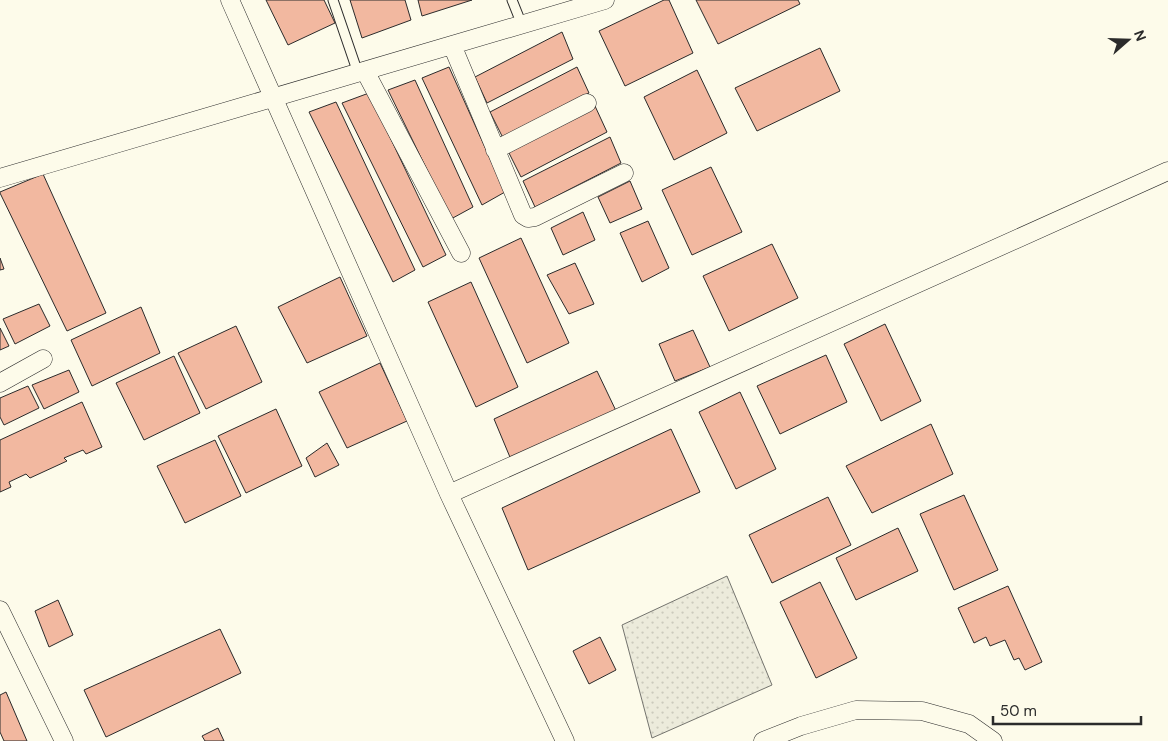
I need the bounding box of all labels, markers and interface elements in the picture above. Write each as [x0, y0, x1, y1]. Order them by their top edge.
north arrow [1103, 15, 1153, 65]
text: N [1130, 28, 1150, 43]
scale bar [993, 694, 1140, 726]
text: 50 m [1000, 701, 1037, 721]

